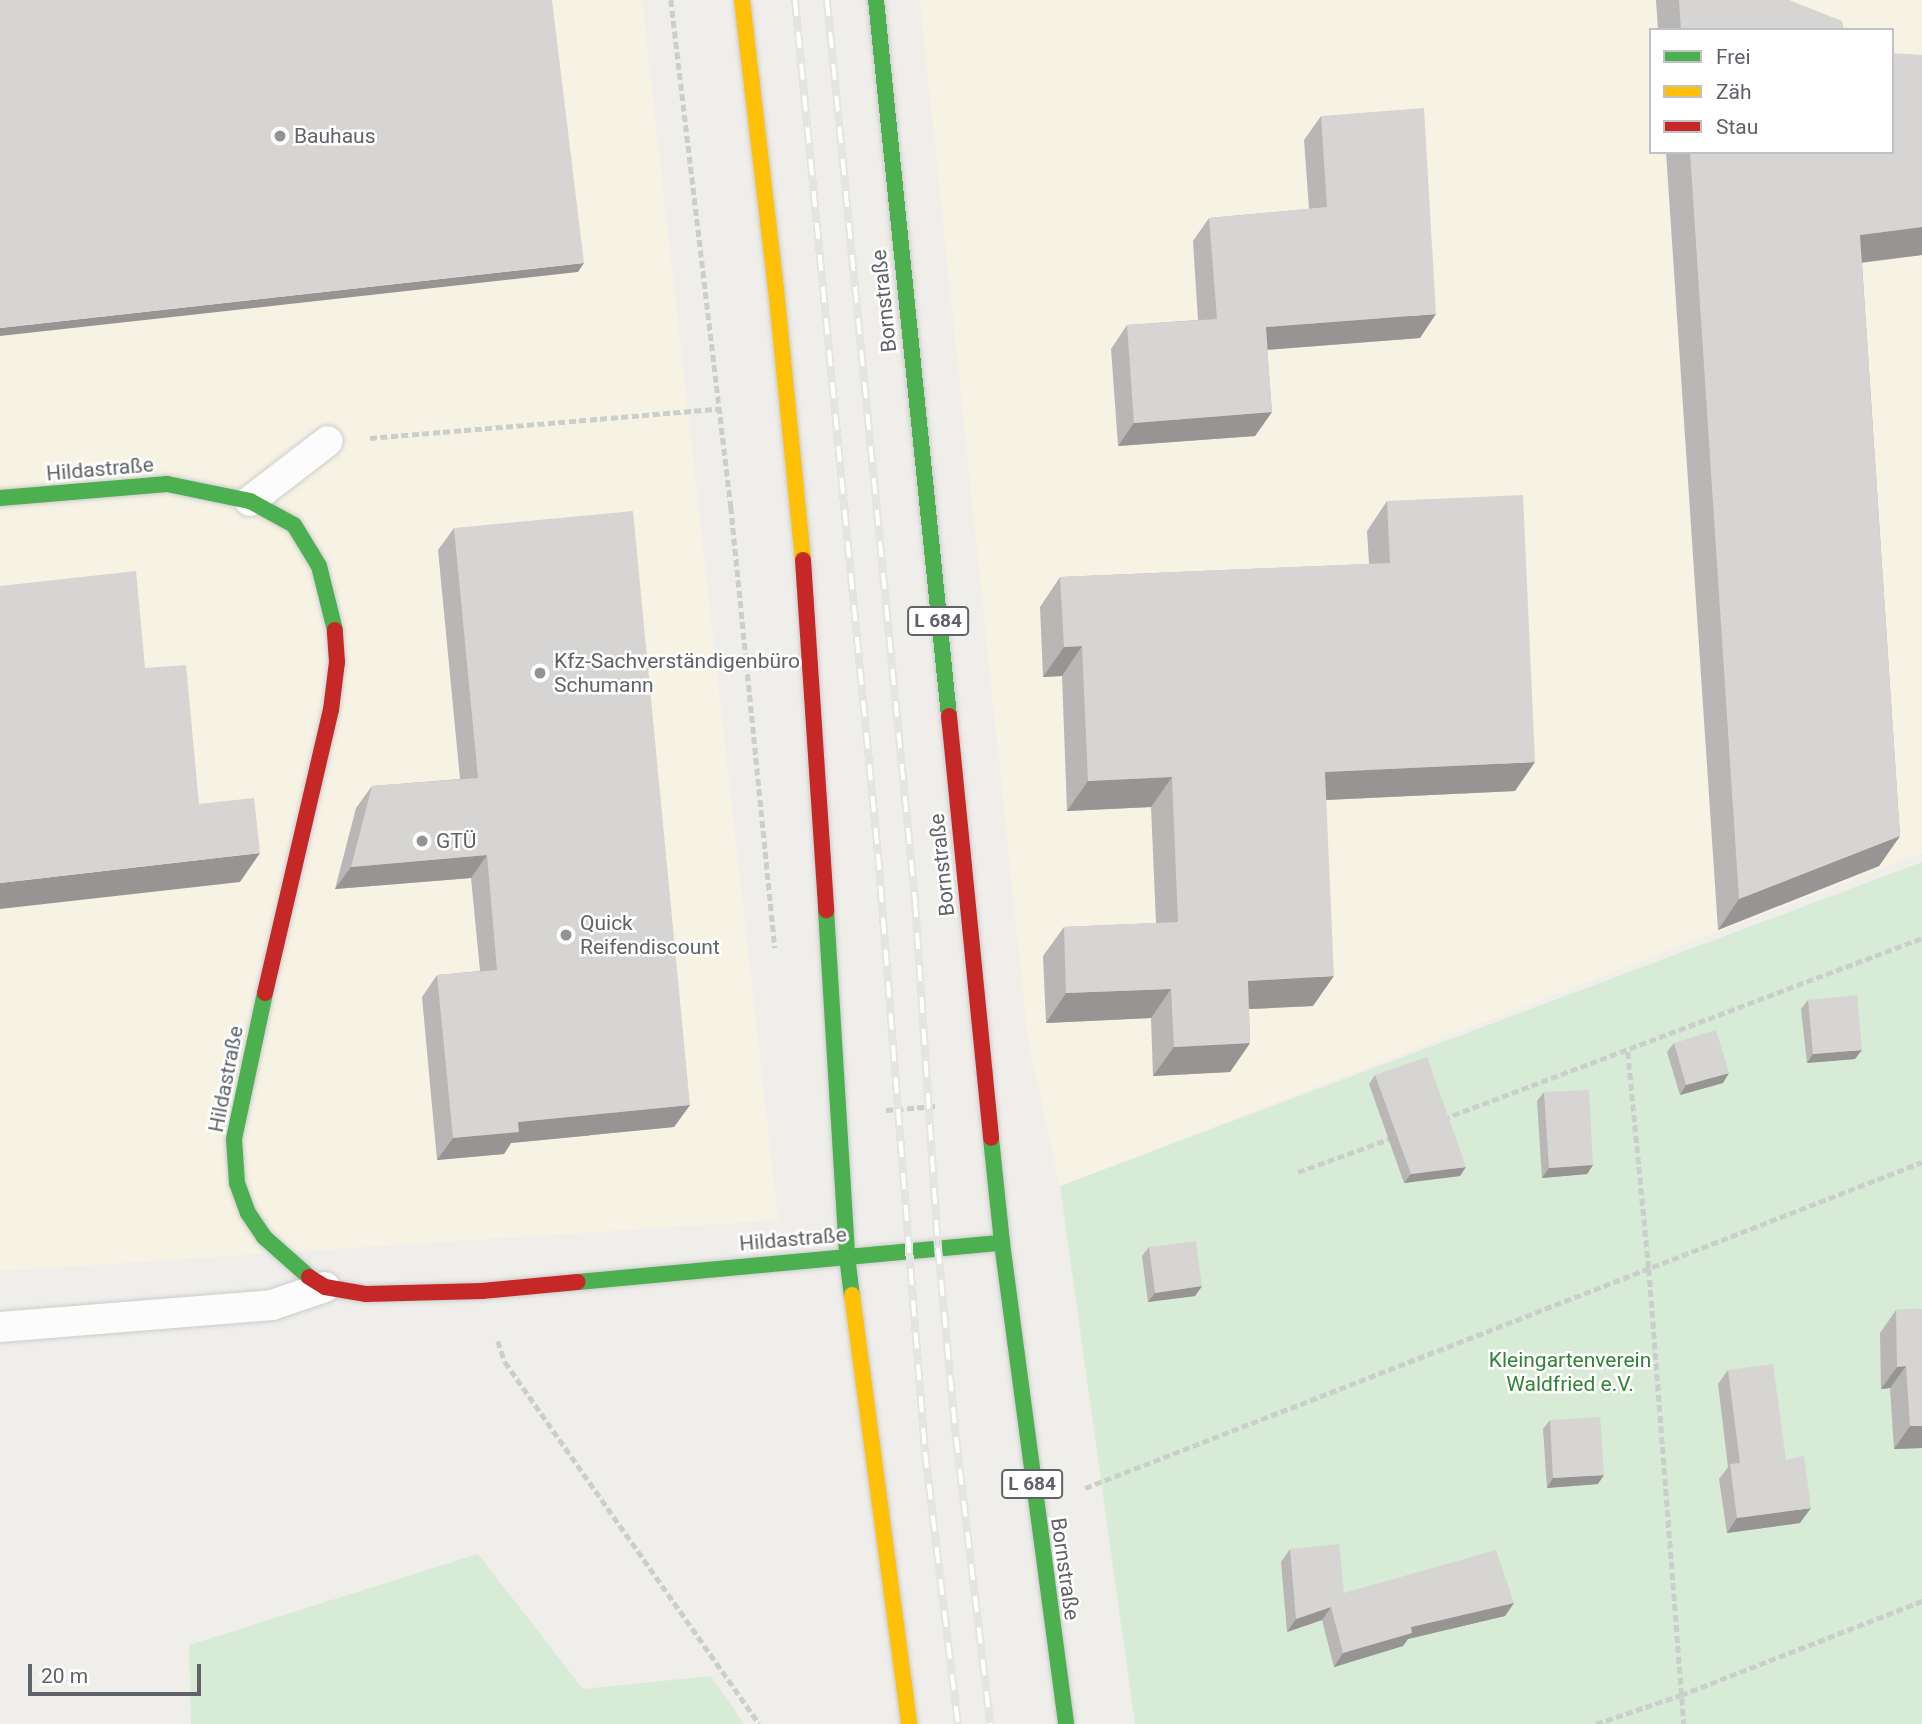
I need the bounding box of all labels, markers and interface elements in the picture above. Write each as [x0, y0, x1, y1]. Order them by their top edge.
legend [1649, 28, 1894, 154]
text: Frei [1716, 45, 1751, 69]
text: Zäh [1716, 80, 1752, 104]
text: Stau [1716, 115, 1758, 139]
place label: Bauhaus [294, 123, 375, 149]
marker: Bauhaus [272, 128, 288, 144]
street label: Bornstraße [866, 248, 902, 354]
street label: Hildastraße [45, 452, 155, 486]
road number: L 684 [906, 606, 970, 636]
place label: Kfz-Sachverständigenbüro Schumann [554, 648, 800, 698]
marker: Kfz-Sachverständigenbüro Schumann [532, 665, 548, 681]
street label: Bornstraße [924, 812, 960, 918]
place label: GTÜ [436, 828, 476, 854]
marker: GTÜ [414, 833, 430, 849]
place label: Quick Reifendiscount [580, 910, 720, 960]
marker: Quick Reifendiscount [558, 927, 574, 943]
street label: Hildastraße [203, 1024, 249, 1134]
street label: Hildastraße [738, 1222, 848, 1256]
park label: Kleingartenverein Waldfried e.V. [1489, 1347, 1651, 1397]
road number: L 684 [1000, 1468, 1064, 1500]
street label: Bornstraße [1045, 1516, 1085, 1622]
scale bar [32, 1650, 205, 1694]
text: 20 m [41, 1664, 88, 1688]

